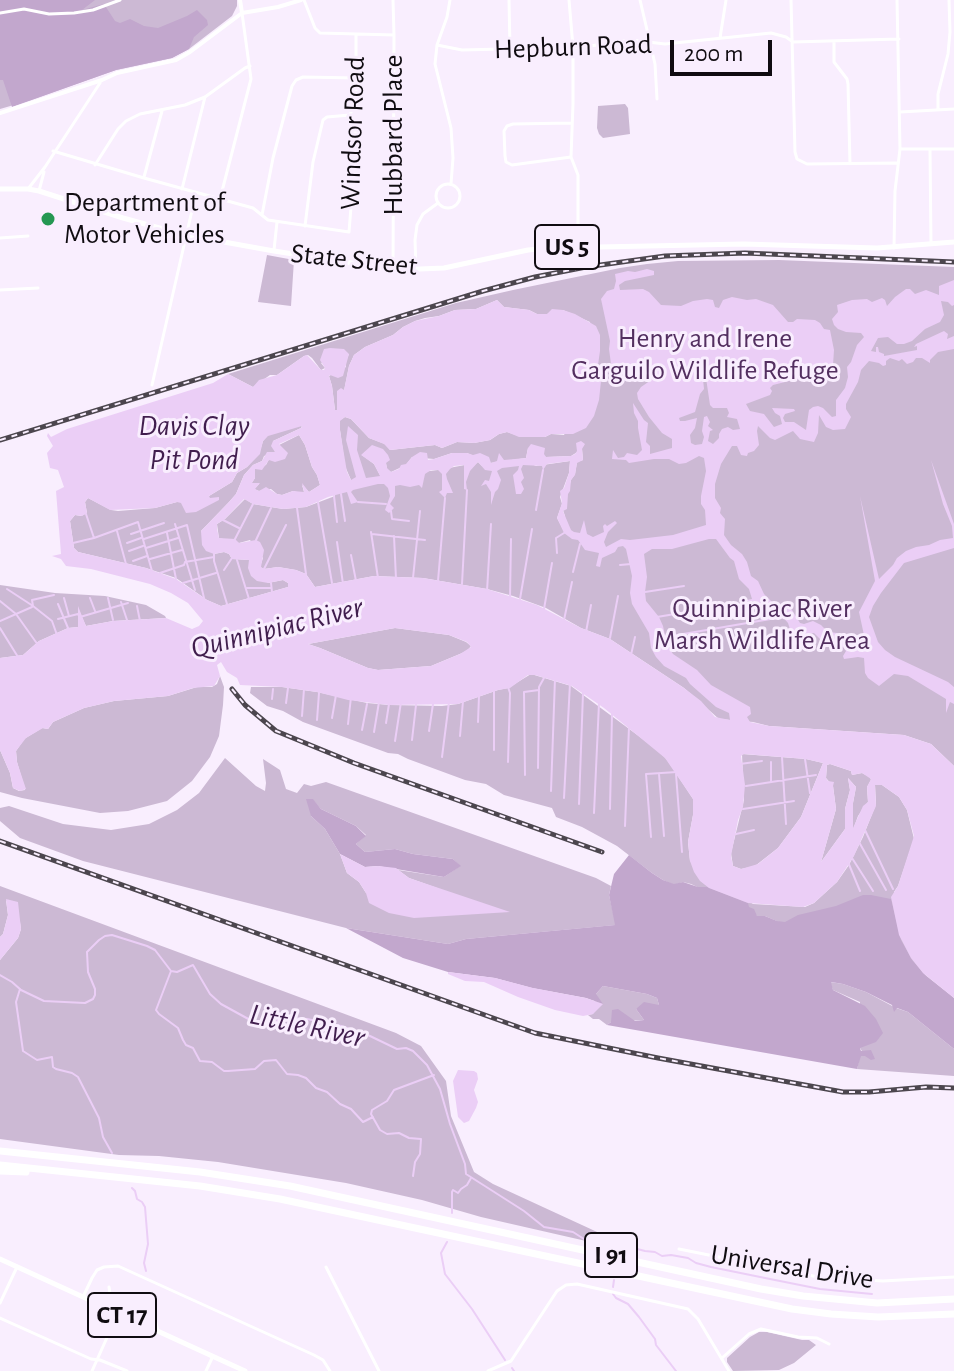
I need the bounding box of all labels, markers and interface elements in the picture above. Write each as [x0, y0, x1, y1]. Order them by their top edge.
scale bar [674, 24, 776, 74]
street label: Hepburn Road [493, 27, 653, 67]
text: 200 m [684, 42, 743, 66]
street label: Hubbard Place [377, 55, 411, 215]
street label: Windsor Road [334, 56, 372, 210]
place label: Department of Motor Vehicles [64, 186, 225, 252]
marker: Department of Motor Vehicles [39, 210, 57, 228]
road number: US 5 [535, 225, 599, 269]
street label: State Street [289, 237, 419, 283]
park label: Henry and Irene Garguilo Wildlife Refuge [571, 322, 839, 388]
water label: Davis Clay Pit Pond [138, 408, 250, 478]
water label: Quinnipiac River [187, 589, 367, 667]
park label: Quinnipiac River Marsh Wildlife Area [654, 592, 870, 658]
water label: Little River [246, 996, 368, 1056]
road number: I 91 [585, 1233, 637, 1277]
street label: Universal Drive [708, 1238, 876, 1296]
road number: CT 17 [88, 1293, 156, 1337]

